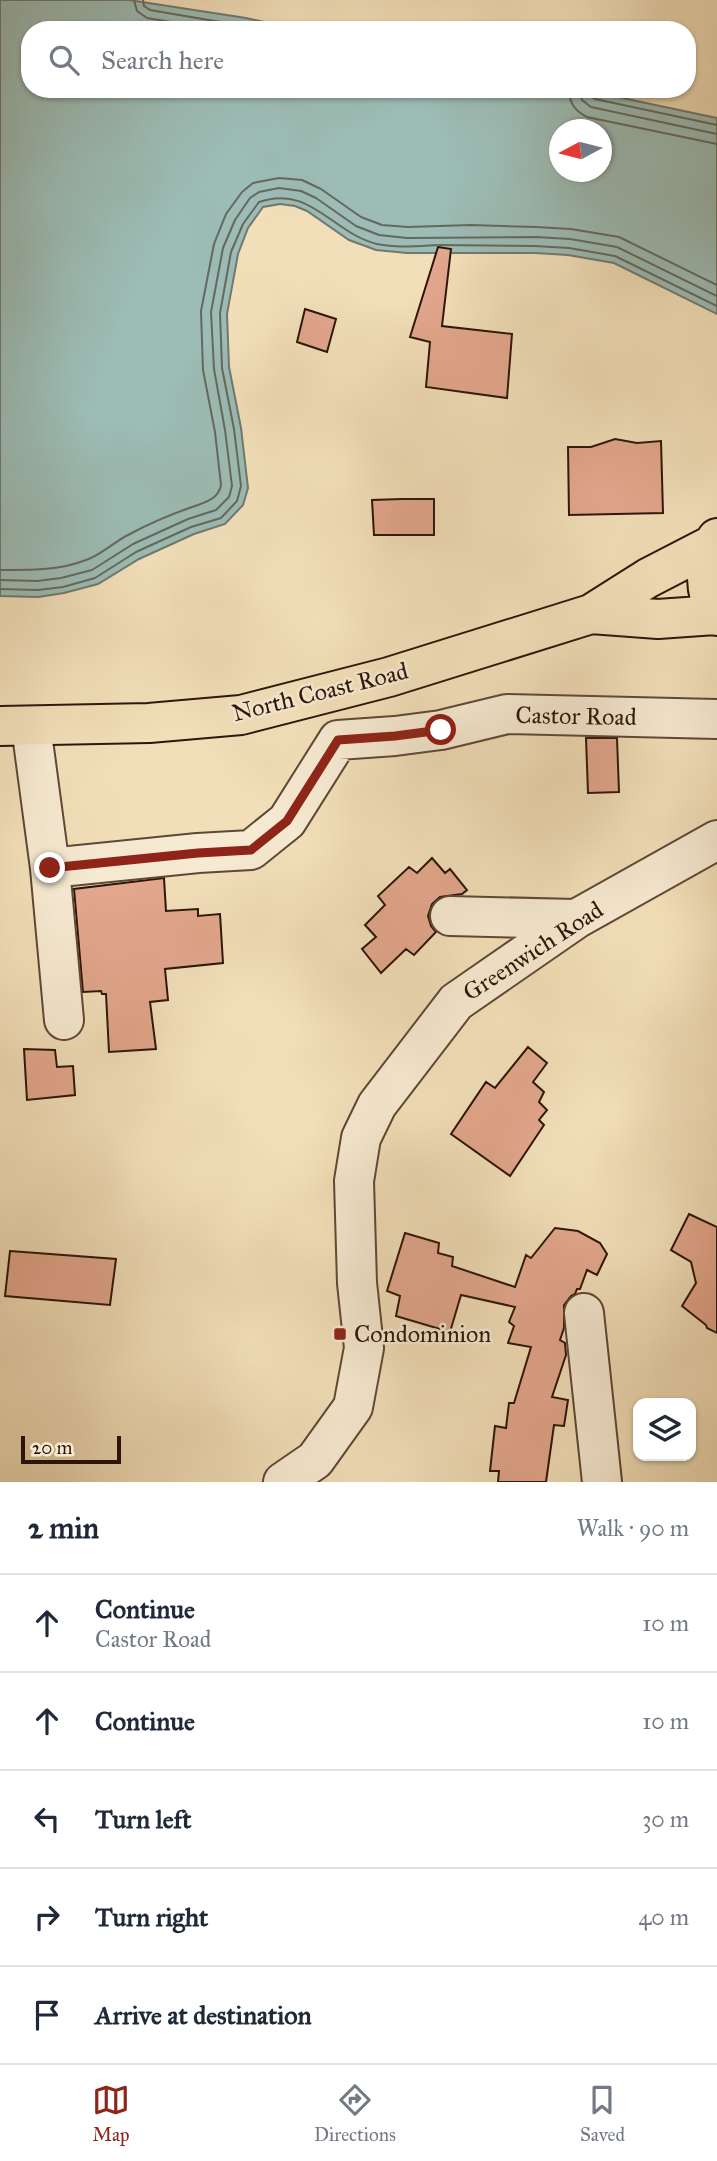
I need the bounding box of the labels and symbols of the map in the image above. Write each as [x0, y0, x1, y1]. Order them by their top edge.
north arrow [549, 119, 612, 182]
street label: North Coast Road [229, 656, 411, 728]
street label: Castor Road [515, 700, 637, 732]
route start [425, 714, 456, 745]
route end [34, 852, 65, 883]
street label: Greenwich Road [457, 895, 609, 1007]
place label: Condominion [354, 1319, 491, 1349]
marker: Condominion [332, 1326, 348, 1342]
scale bar [21, 1433, 121, 1465]

